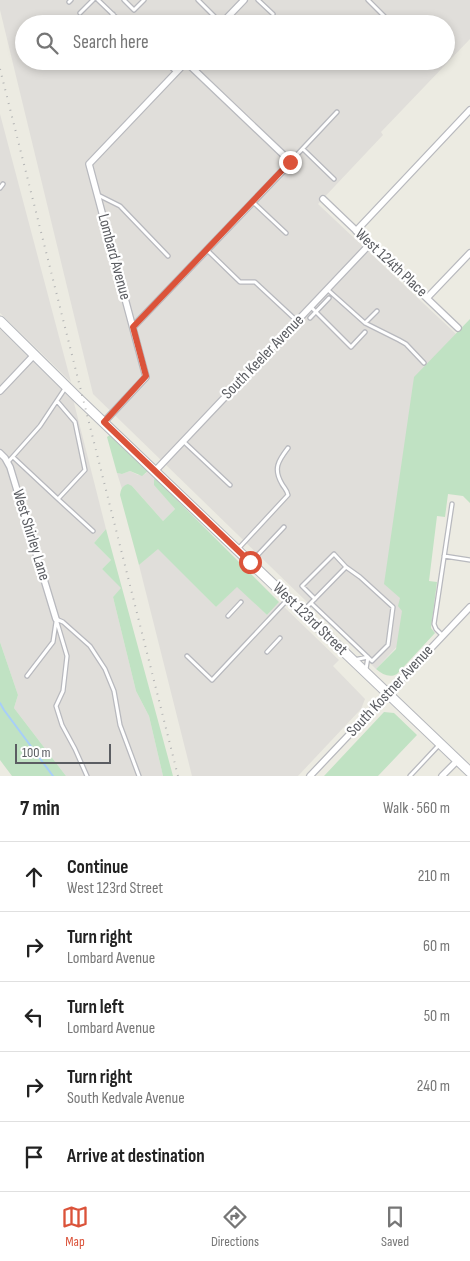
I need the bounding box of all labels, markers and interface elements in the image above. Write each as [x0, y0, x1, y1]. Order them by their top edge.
search box [15, 15, 455, 70]
icon: search [33, 29, 61, 57]
text: Search here [73, 31, 149, 54]
route end [279, 151, 302, 174]
street label: Lombard Avenue [93, 212, 135, 302]
street label: West 124th Place [351, 225, 431, 301]
street label: South Keeler Avenue [218, 311, 308, 403]
street label: West Shirley Lane [8, 487, 54, 583]
route start [239, 551, 262, 574]
street label: West 123rd Street [269, 579, 351, 659]
street label: South Kostner Avenue [343, 641, 437, 741]
scale bar [15, 741, 111, 764]
text: 100 m [22, 744, 51, 761]
text: 7 min [20, 796, 60, 821]
text: Walk · 560 m [383, 799, 450, 818]
text: Continue [67, 856, 128, 879]
icon: ahead [20, 863, 48, 891]
text: 210 m [418, 867, 450, 886]
text: West 123rd Street [67, 879, 163, 898]
text: Turn right [67, 926, 132, 949]
icon: right [20, 933, 48, 961]
text: 60 m [423, 937, 450, 956]
text: Lombard Avenue [67, 949, 155, 968]
text: Turn left [67, 996, 124, 1019]
icon: left [20, 1003, 48, 1031]
text: 50 m [424, 1007, 450, 1026]
text: Lombard Avenue [67, 1019, 155, 1038]
text: Turn right [67, 1066, 132, 1089]
icon: right [20, 1073, 48, 1101]
text: 240 m [417, 1077, 450, 1096]
text: South Kedvale Avenue [67, 1089, 185, 1108]
icon: arrive [20, 1143, 48, 1171]
text: Arrive at destination [67, 1145, 205, 1168]
tab: Map [61, 1203, 89, 1250]
tab: Directions [211, 1203, 259, 1250]
tab: Saved [381, 1203, 409, 1250]

